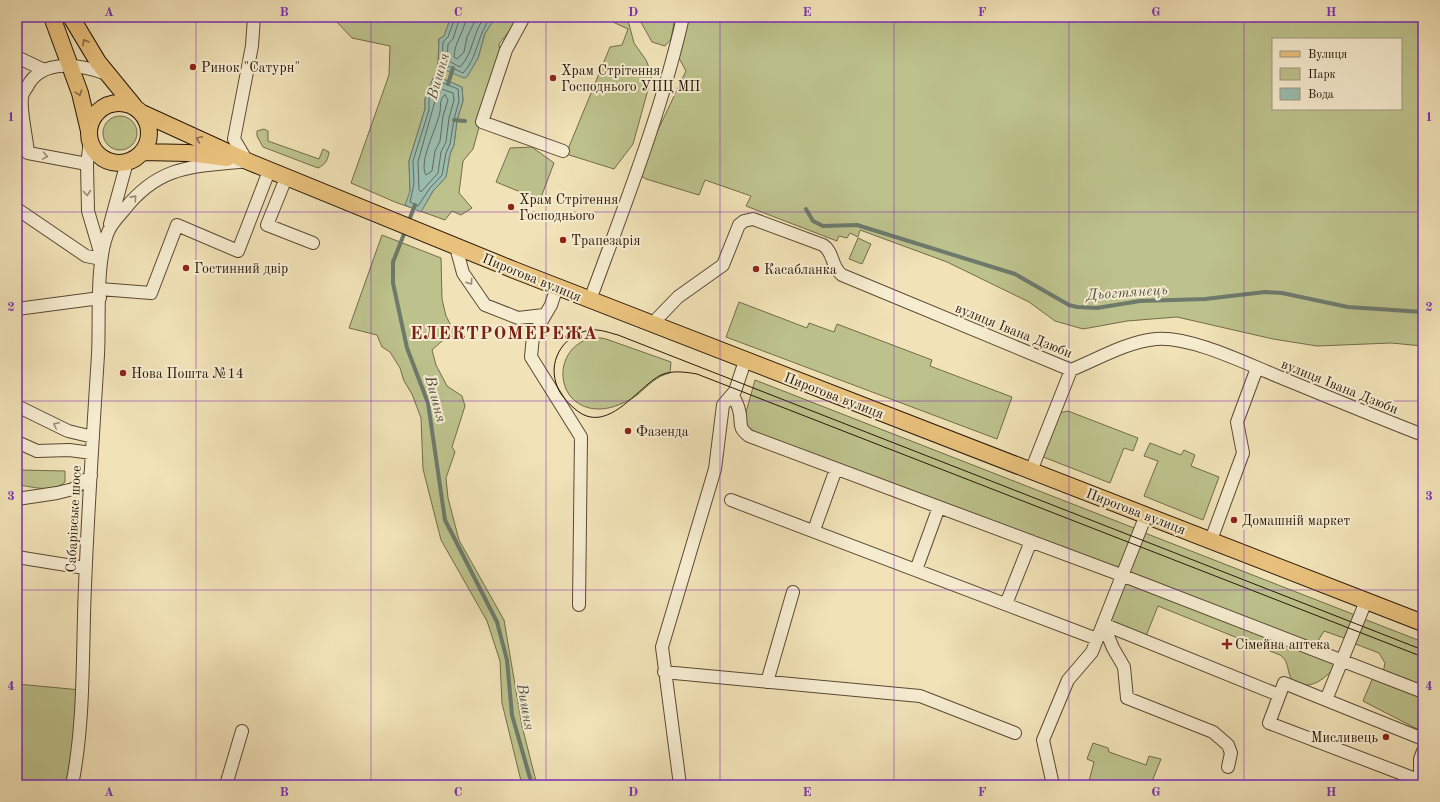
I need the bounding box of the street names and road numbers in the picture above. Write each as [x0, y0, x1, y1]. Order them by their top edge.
street label: Пирогова вулиця [480, 252, 583, 304]
street label: вулиця Івана Дзюби [953, 301, 1074, 361]
street label: вулиця Івана Дзюби [1279, 357, 1400, 417]
street label: Пирогова вулиця [782, 370, 885, 421]
street label: Сабарівське шосе [64, 465, 84, 573]
street label: Пирогова вулиця [1084, 486, 1187, 537]

